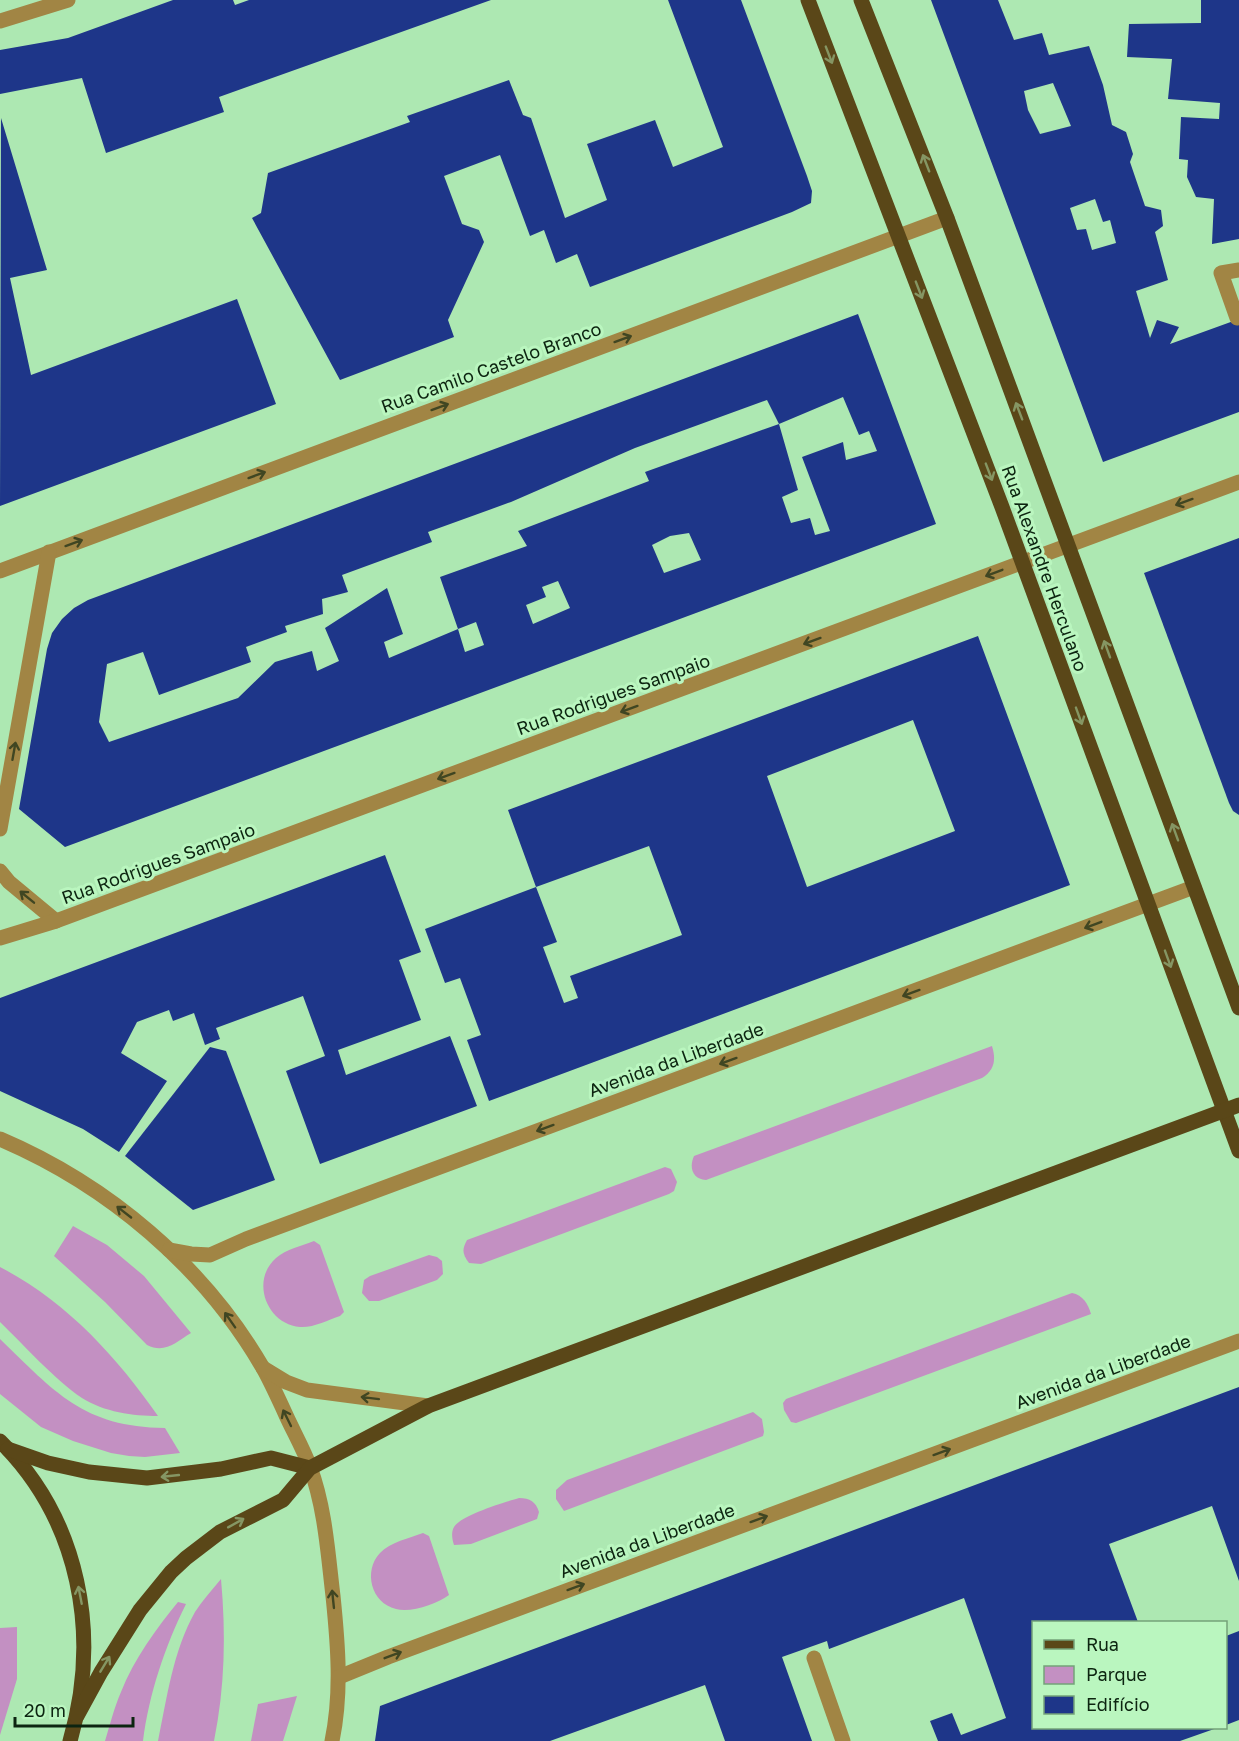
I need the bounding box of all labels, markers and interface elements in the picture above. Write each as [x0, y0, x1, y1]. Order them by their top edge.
one-way arrow [825, 45, 836, 63]
one-way arrow [920, 155, 931, 173]
one-way arrow [914, 281, 925, 299]
street label: Rua Camilo Castelo Branco [378, 317, 604, 417]
one-way arrow [613, 332, 631, 343]
one-way arrow [430, 400, 449, 411]
one-way arrow [1013, 403, 1024, 421]
street label: Rua Alexandre Herculano [997, 462, 1093, 674]
one-way arrow [984, 463, 995, 481]
one-way arrow [247, 468, 266, 479]
one-way arrow [1175, 498, 1194, 509]
one-way arrow [65, 537, 83, 548]
one-way arrow [985, 568, 1004, 579]
one-way arrow [803, 636, 821, 647]
one-way arrow [1101, 640, 1112, 659]
street label: Rua Rodrigues Sampaio [513, 649, 713, 739]
one-way arrow [620, 704, 639, 715]
one-way arrow [1074, 706, 1085, 725]
one-way arrow [9, 742, 20, 761]
one-way arrow [437, 772, 456, 783]
street label: Rua Rodrigues Sampaio [58, 818, 258, 908]
one-way arrow [1168, 823, 1179, 842]
one-way arrow [19, 891, 35, 904]
one-way arrow [1085, 920, 1103, 931]
one-way arrow [1164, 949, 1175, 968]
one-way arrow [902, 988, 920, 999]
street label: Avenida da Liberdade [585, 1017, 767, 1101]
one-way arrow [719, 1056, 738, 1067]
one-way arrow [536, 1124, 555, 1135]
one-way arrow [116, 1206, 132, 1219]
one-way arrow [224, 1312, 236, 1329]
street label: Avenida da Liberdade [1012, 1329, 1194, 1413]
one-way arrow [361, 1393, 381, 1404]
one-way arrow [281, 1409, 293, 1427]
one-way arrow [932, 1445, 951, 1456]
one-way arrow [161, 1471, 181, 1482]
street label: Avenida da Liberdade [556, 1498, 738, 1582]
one-way arrow [749, 1513, 768, 1524]
one-way arrow [227, 1517, 244, 1529]
one-way arrow [567, 1581, 585, 1592]
one-way arrow [74, 1586, 85, 1605]
one-way arrow [327, 1590, 338, 1610]
legend [1032, 1621, 1227, 1729]
text: Rua [1086, 1633, 1119, 1655]
one-way arrow [384, 1649, 402, 1660]
one-way arrow [100, 1656, 112, 1673]
text: Parque [1086, 1663, 1147, 1685]
scale bar [15, 1690, 134, 1728]
text: Edifício [1086, 1693, 1150, 1715]
text: 20 m [24, 1699, 66, 1721]

